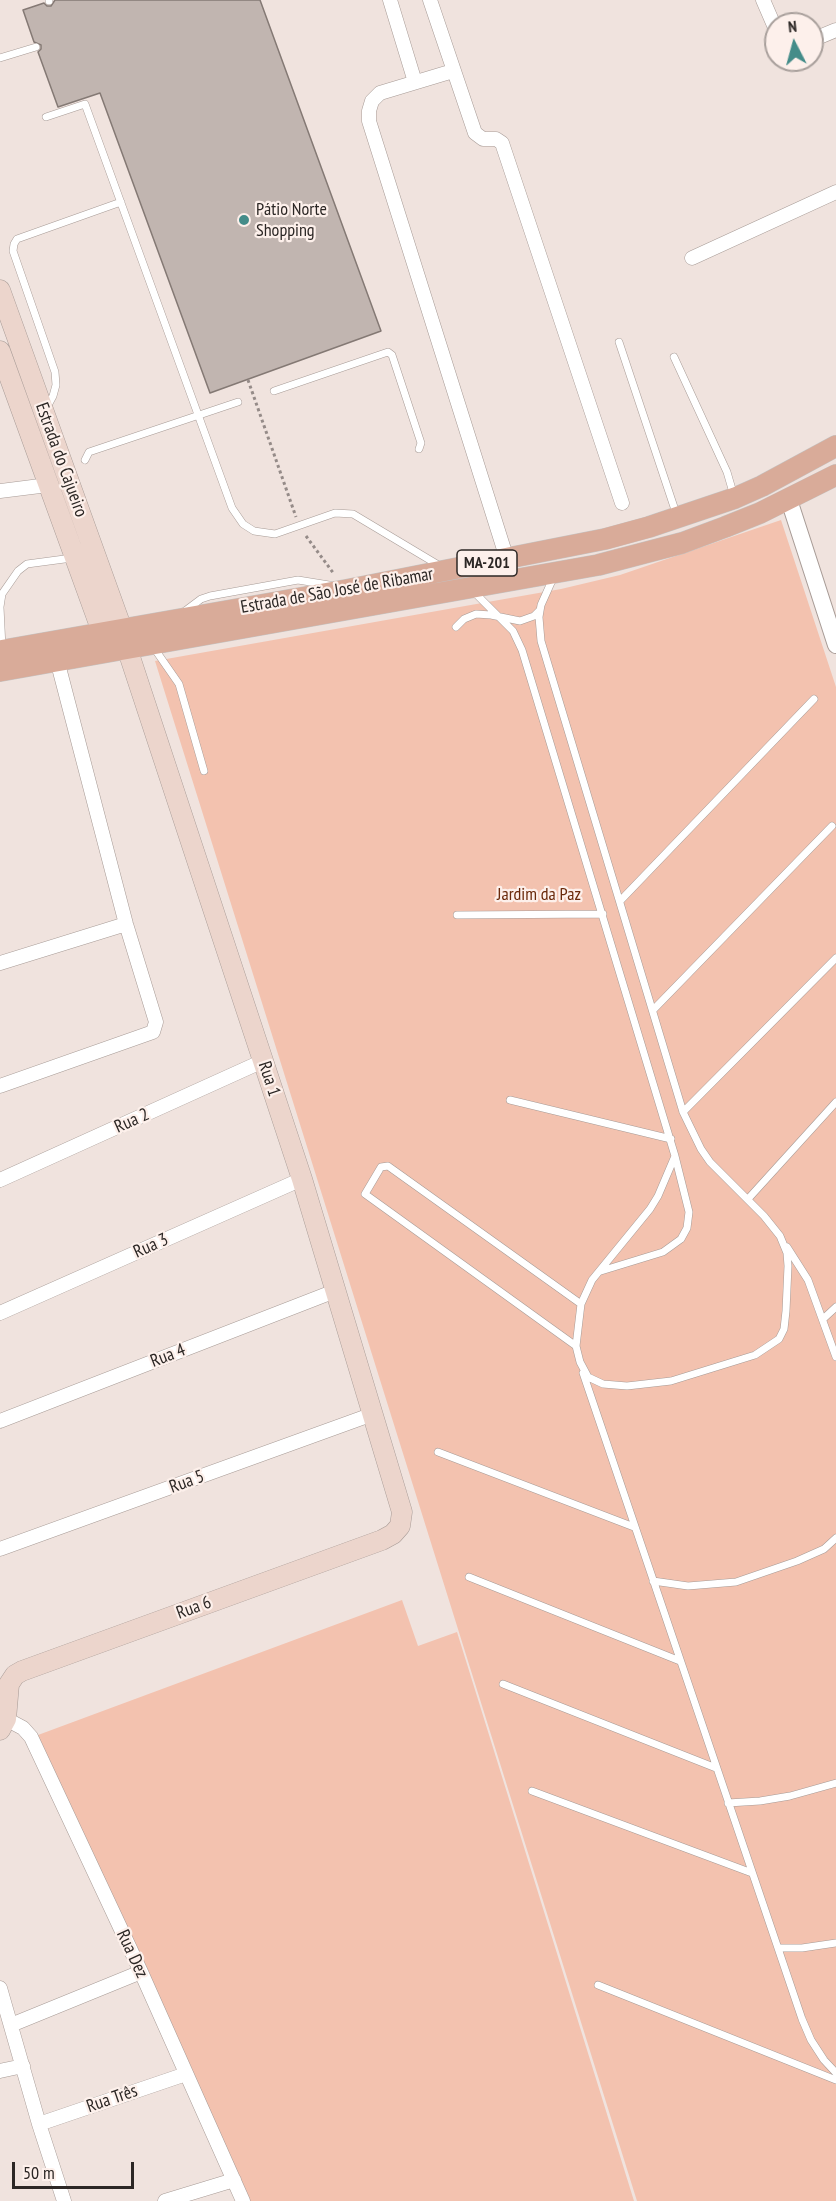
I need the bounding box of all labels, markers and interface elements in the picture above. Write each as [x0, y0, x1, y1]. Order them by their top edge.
north arrow [764, 12, 824, 72]
text: N [787, 16, 798, 36]
place label: Pátio Norte Shopping [256, 199, 327, 242]
marker: Pátio Norte Shopping [237, 213, 251, 227]
street label: Estrada do Cajueiro [30, 400, 92, 520]
road number: MA-201 [457, 550, 517, 576]
street label: Estrada de São José de Ribamar [239, 563, 435, 619]
park label: Jardim da Paz [497, 884, 581, 906]
street label: Rua 1 [253, 1059, 285, 1099]
street label: Rua 2 [111, 1104, 153, 1138]
street label: Rua 3 [130, 1229, 172, 1263]
street label: Rua 4 [148, 1340, 188, 1372]
street label: Rua 5 [167, 1466, 207, 1498]
street label: Rua 6 [174, 1592, 214, 1624]
street label: Rua Dez [112, 1926, 152, 1982]
street label: Rua Três [84, 2080, 140, 2118]
scale bar [15, 2150, 136, 2188]
text: 50 m [23, 2161, 55, 2184]

